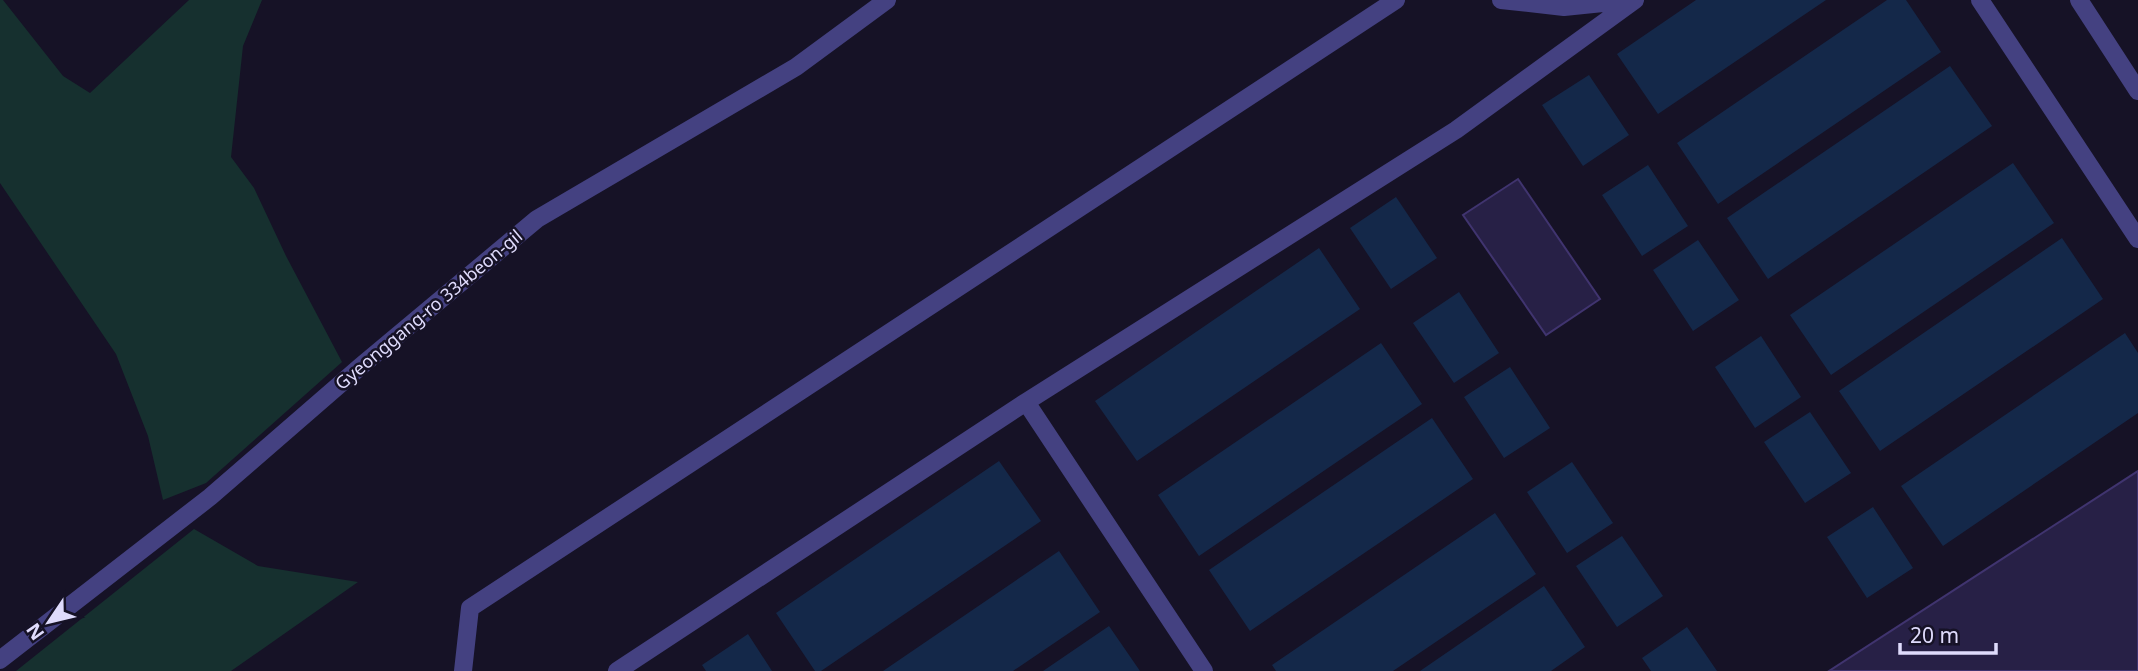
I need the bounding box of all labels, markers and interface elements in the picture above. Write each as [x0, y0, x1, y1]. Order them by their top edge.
street label: Gyeonggang-ro 334beon-gil [330, 224, 527, 395]
north arrow [14, 587, 84, 657]
scale bar [1900, 612, 1996, 656]
text: N [20, 618, 50, 646]
text: 20 m [1910, 621, 1959, 649]

